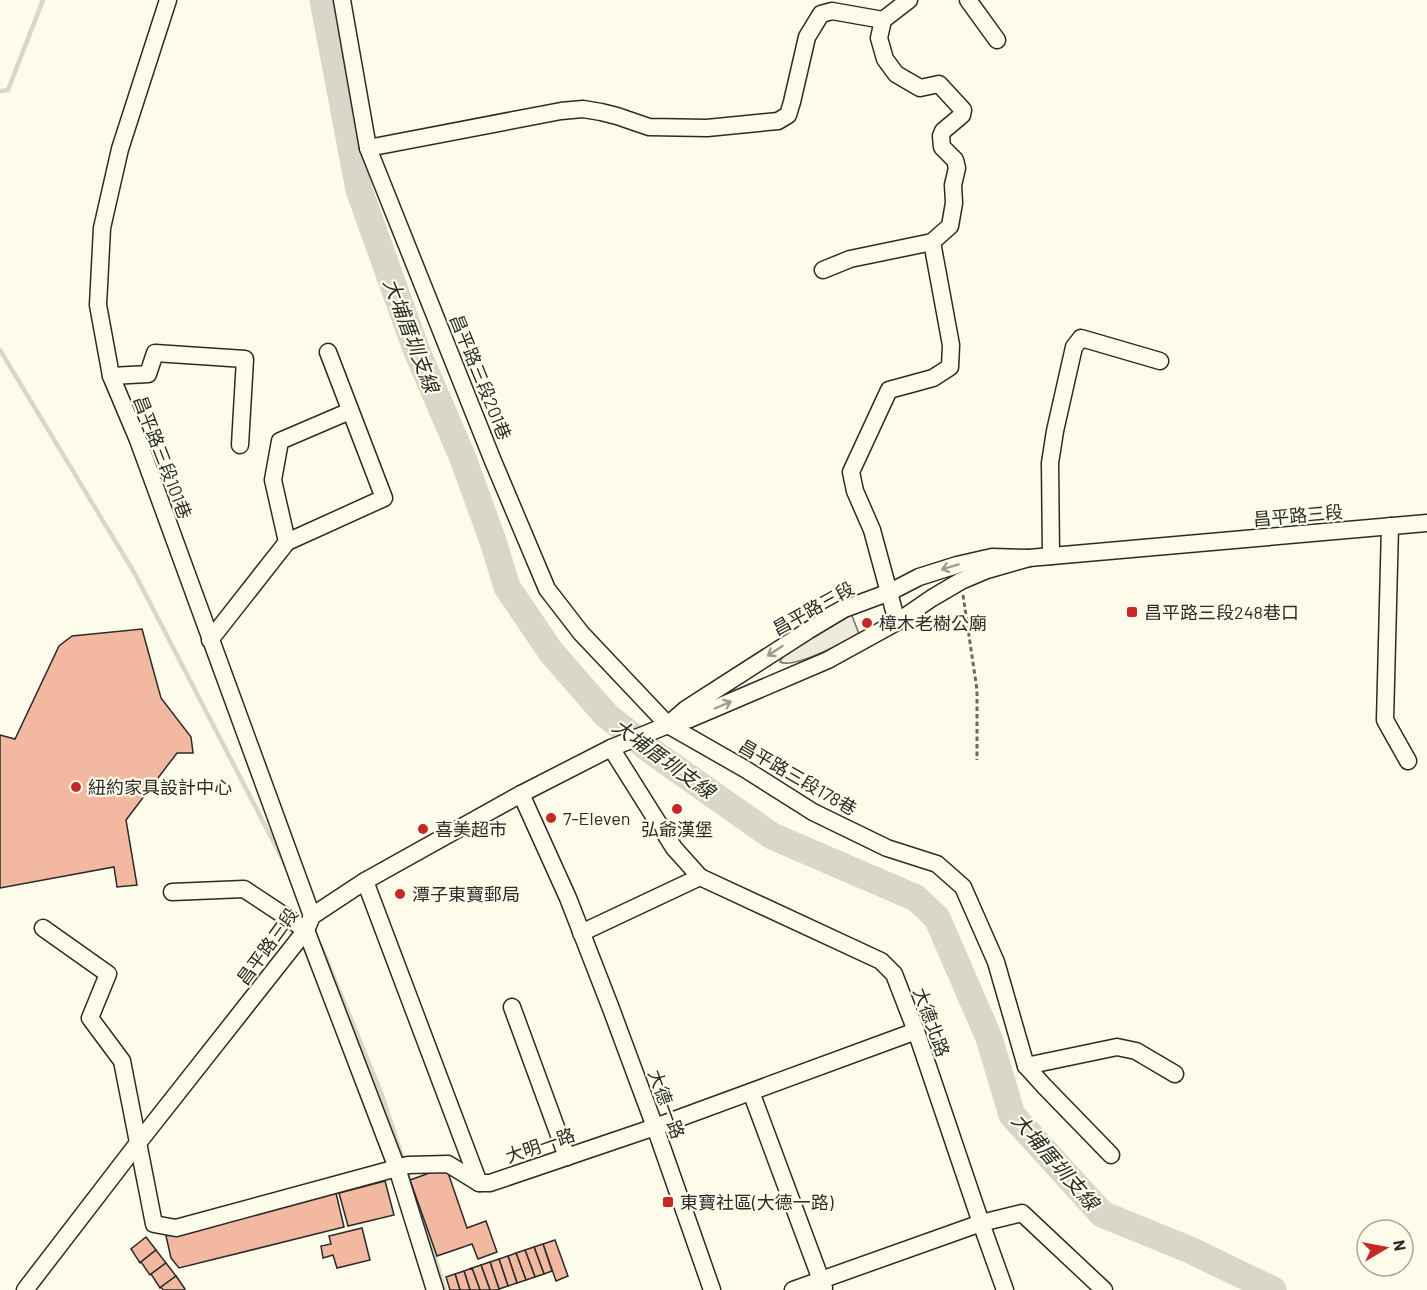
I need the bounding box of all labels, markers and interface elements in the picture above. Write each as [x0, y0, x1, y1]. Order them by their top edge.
water label: 大埔厝圳支線 [379, 275, 445, 397]
street label: 昌平路三段201巷 [446, 311, 516, 443]
street label: 昌平路三段101巷 [129, 392, 197, 522]
street label: 昌平路三段 [1252, 500, 1344, 530]
one-way arrow [941, 562, 960, 573]
street label: 昌平路三段 [768, 577, 858, 639]
place label: 昌平路三段248巷口 [1144, 601, 1299, 623]
marker: 昌平路三段248巷口 [1125, 605, 1139, 619]
place label: 樟木老樹公廟 [879, 612, 987, 634]
marker: 樟木老樹公廟 [860, 616, 874, 630]
one-way arrow [767, 645, 784, 658]
one-way arrow [714, 699, 732, 710]
water label: 大埔厝圳支線 [608, 713, 721, 804]
street label: 昌平路三段178巷 [735, 734, 861, 820]
place label: 紐約家具設計中心 [88, 776, 232, 798]
marker: 紐約家具設計中心 [69, 780, 83, 794]
marker: 弘爺漢堡 [670, 802, 684, 816]
place label: 7-Eleven [563, 807, 631, 829]
marker: 7-Eleven [544, 811, 558, 825]
place label: 喜美超市 [435, 818, 507, 840]
place label: 弘爺漢堡 [641, 818, 713, 840]
marker: 喜美超市 [416, 822, 430, 836]
place label: 潭子東寶郵局 [412, 883, 520, 905]
marker: 潭子東寶郵局 [393, 887, 407, 901]
street label: 昌平路三段 [232, 903, 302, 989]
street label: 大德北路 [909, 984, 955, 1060]
street label: 大德一路 [644, 1066, 690, 1142]
water label: 大埔厝圳支線 [1008, 1108, 1106, 1216]
street label: 大明一路 [502, 1123, 578, 1167]
place label: 東寶社區(大德一路) [680, 1191, 834, 1213]
marker: 東寶社區(大德一路) [661, 1195, 675, 1209]
north arrow [1355, 1218, 1415, 1278]
text: N [1390, 1238, 1411, 1252]

